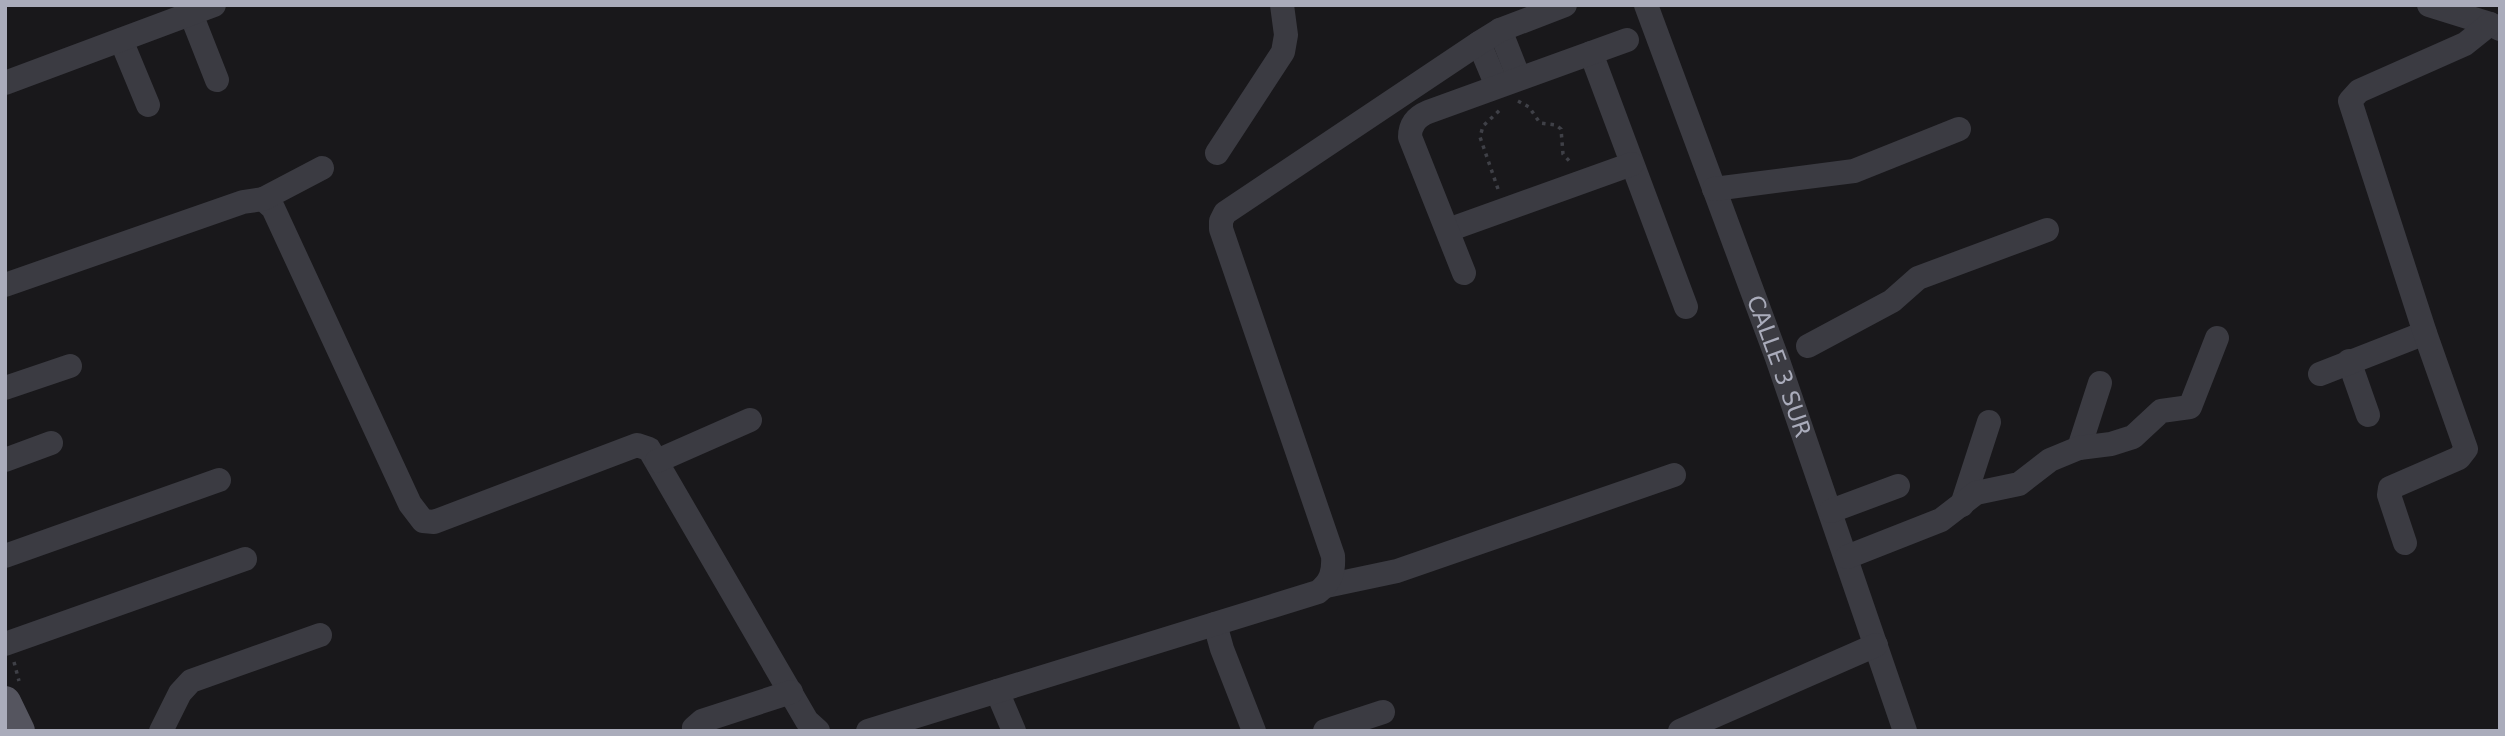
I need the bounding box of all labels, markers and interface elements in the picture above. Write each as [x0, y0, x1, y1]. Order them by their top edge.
street label: CALLE 3 SUR [1742, 292, 1816, 441]

